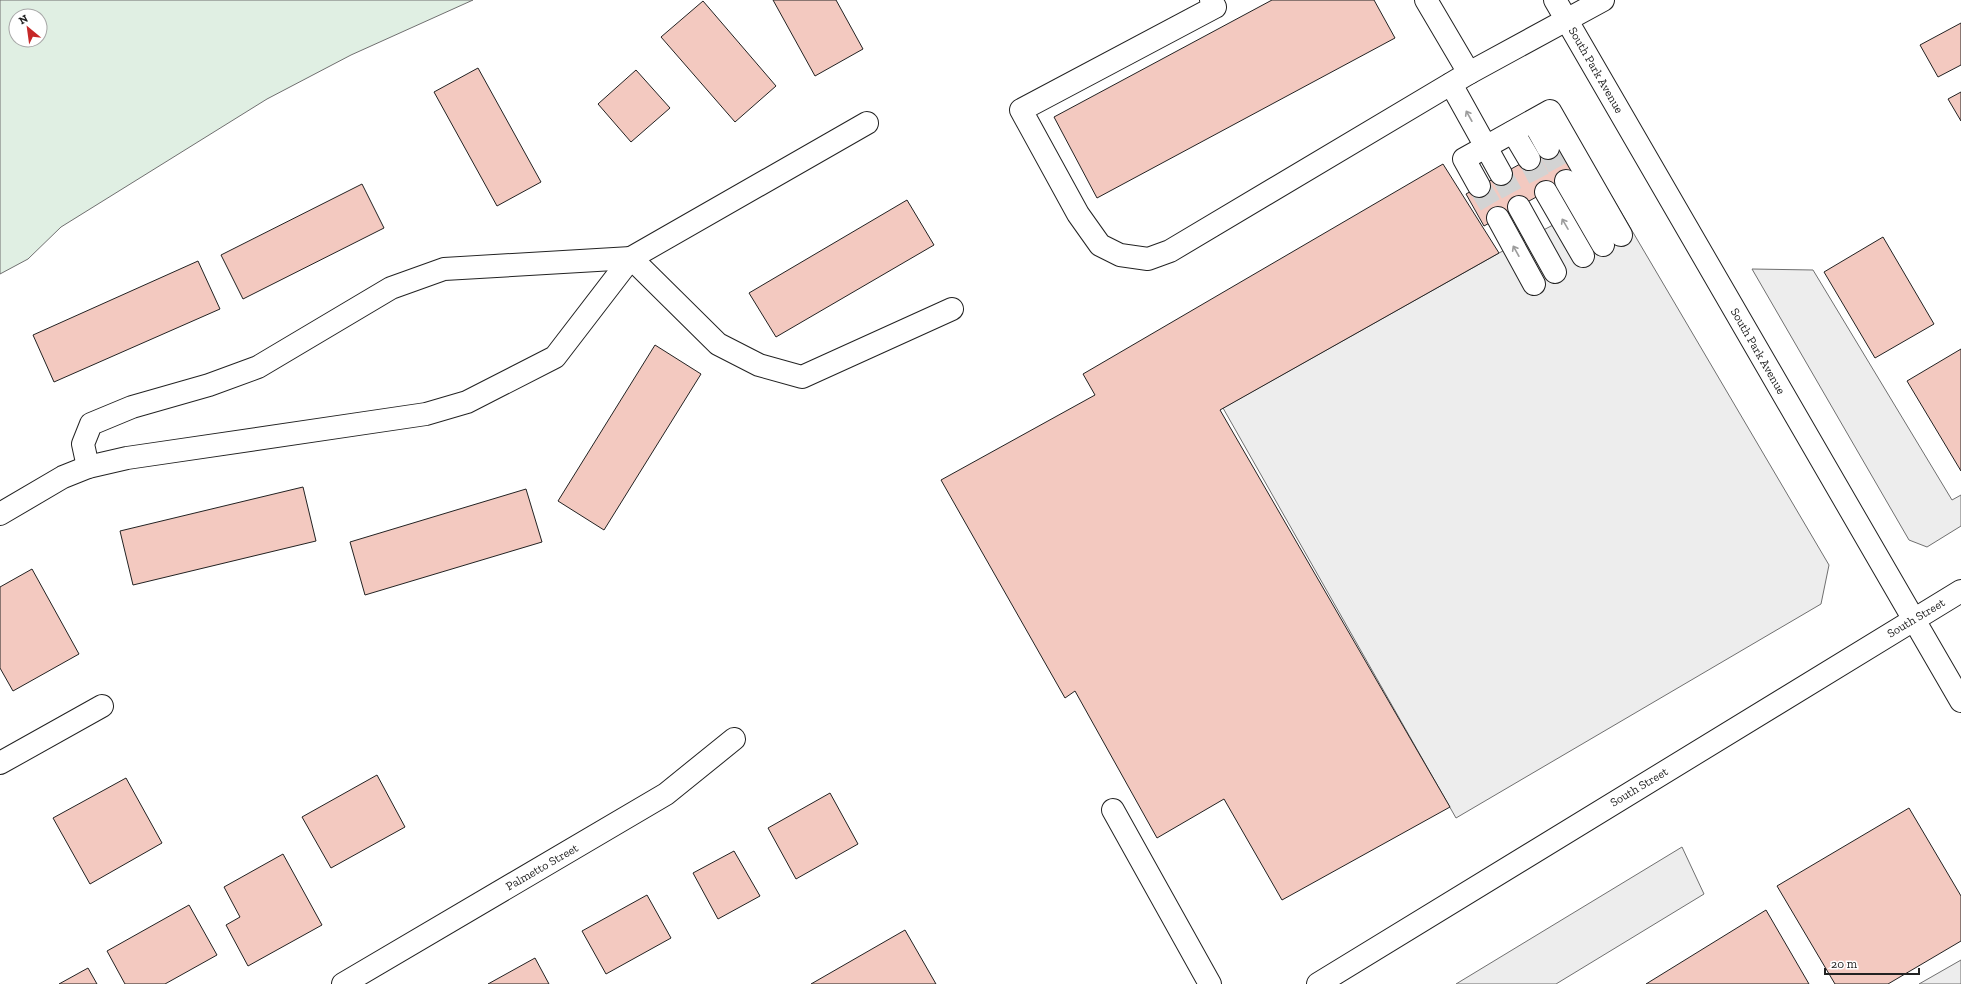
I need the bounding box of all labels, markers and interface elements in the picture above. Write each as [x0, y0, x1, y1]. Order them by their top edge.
north arrow [8, 8, 48, 48]
text: N [17, 12, 31, 27]
street label: South Park Avenue [1566, 24, 1627, 116]
one-way arrow [1464, 110, 1472, 122]
one-way arrow [1560, 218, 1568, 230]
one-way arrow [1512, 245, 1520, 257]
street label: South Park Avenue [1728, 305, 1789, 397]
street label: South Street [1885, 595, 1948, 641]
street label: South Street [1608, 764, 1671, 810]
street label: Palmetto Street [503, 840, 581, 893]
scale bar [1825, 950, 1919, 976]
text: 20 m [1831, 957, 1858, 971]

